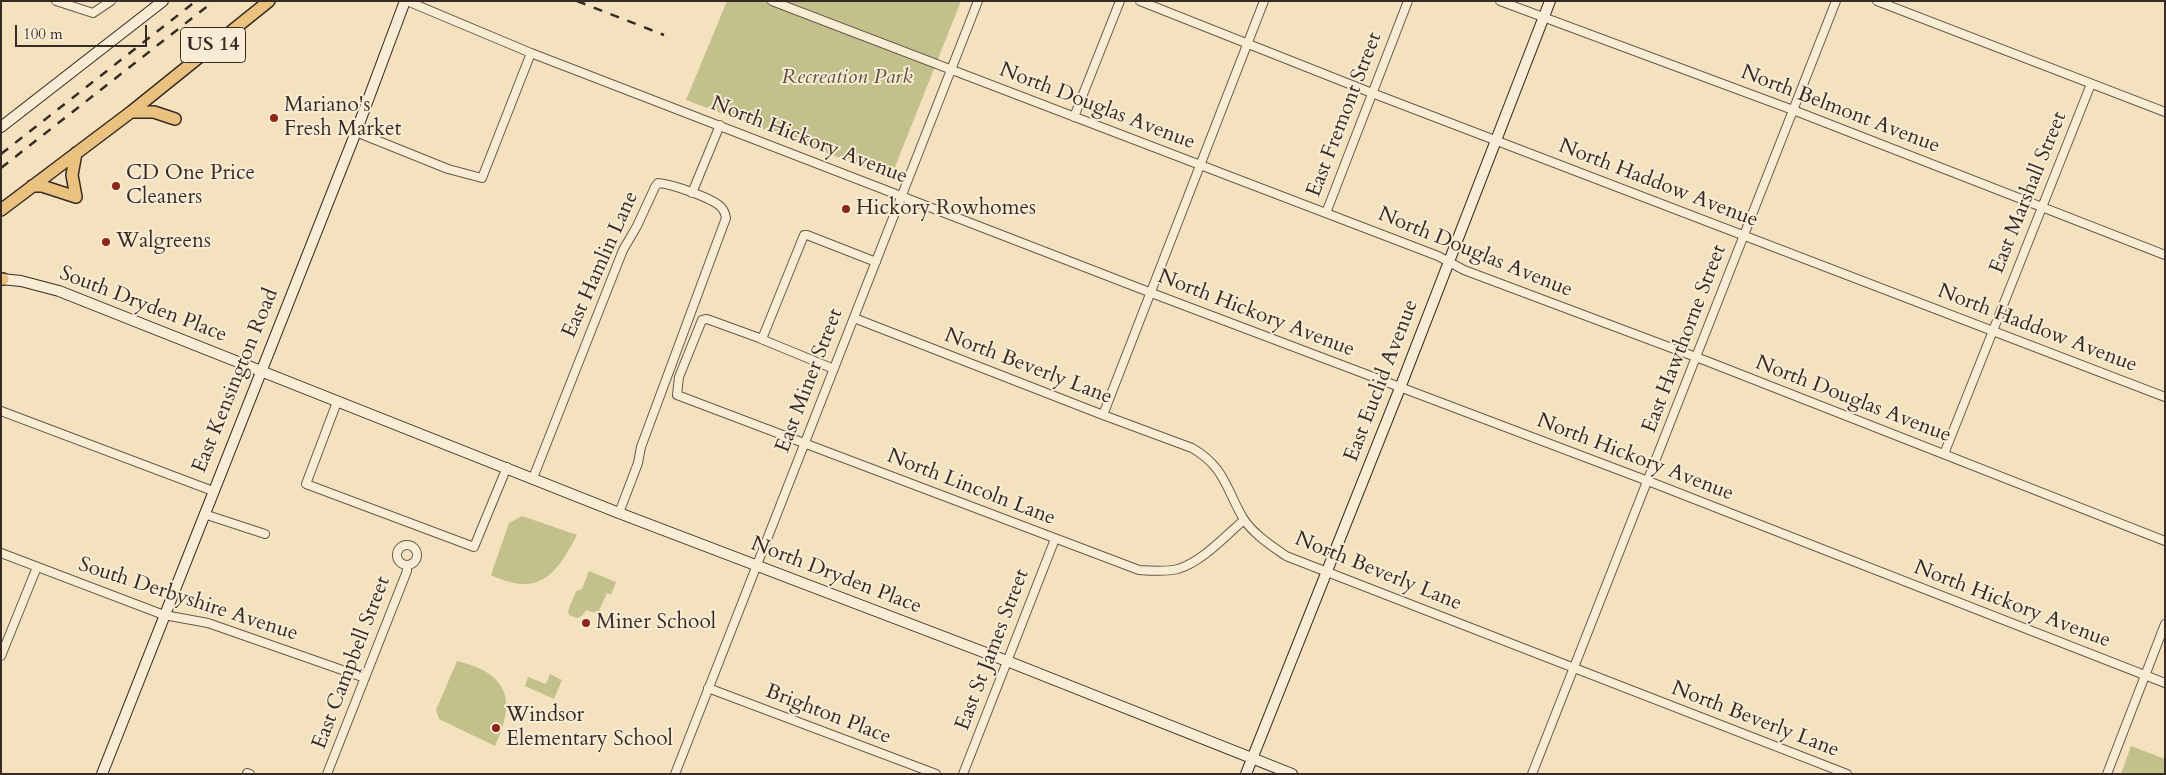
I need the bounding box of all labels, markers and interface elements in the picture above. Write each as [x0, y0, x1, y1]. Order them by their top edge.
scale bar [18, 15, 150, 47]
text: 100 m [23, 24, 63, 44]
road number: US 14 [180, 28, 246, 62]
street label: East Fremont Street [1302, 29, 1388, 201]
street label: North Douglas Avenue [996, 58, 1198, 156]
street label: North Belmont Avenue [1737, 60, 1943, 160]
park label: Recreation Park [781, 65, 913, 91]
street label: North Hickory Avenue [707, 92, 911, 190]
place label: Mariano's Fresh Market [284, 93, 401, 143]
street label: East Marshall Street [1985, 108, 2073, 278]
marker: Mariano's Fresh Market [268, 112, 280, 124]
street label: North Haddow Avenue [1555, 134, 1761, 234]
place label: CD One Price Cleaners [126, 161, 255, 211]
marker: CD One Price Cleaners [110, 180, 122, 192]
street label: East Hamlin Lane [557, 188, 645, 342]
place label: Hickory Rowhomes [856, 196, 1036, 222]
street label: North Douglas Avenue [1374, 202, 1576, 304]
marker: Hickory Rowhomes [840, 203, 852, 215]
place label: Walgreens [116, 229, 211, 255]
marker: Walgreens [100, 236, 112, 248]
street label: East Hawthorne Street [1637, 241, 1733, 437]
street label: South Dryden Place [56, 261, 230, 349]
street label: North Hickory Avenue [1154, 265, 1358, 363]
street label: North Haddow Avenue [1934, 279, 2140, 379]
street label: East Kensington Road [187, 285, 285, 477]
street label: East Euclid Avenue [1339, 296, 1425, 466]
street label: East Miner Street [771, 305, 849, 457]
street label: North Beverly Lane [941, 323, 1115, 411]
street label: North Douglas Avenue [1752, 351, 1954, 449]
street label: North Hickory Avenue [1533, 409, 1737, 507]
street label: North Lincoln Lane [883, 444, 1059, 532]
street label: North Beverly Lane [1291, 527, 1465, 617]
street label: North Dryden Place [747, 532, 925, 620]
street label: South Derbyshire Avenue [75, 553, 301, 647]
street label: North Hickory Avenue [1910, 556, 2114, 654]
street label: East St James Street [951, 566, 1035, 734]
street label: East Campbell Street [307, 573, 397, 753]
place label: Miner School [596, 610, 716, 636]
marker: Miner School [580, 617, 592, 629]
street label: North Beverly Lane [1668, 676, 1842, 764]
street label: Brighton Place [762, 679, 894, 751]
place label: Windsor Elementary School [506, 703, 673, 753]
marker: Windsor Elementary School [490, 722, 502, 734]

